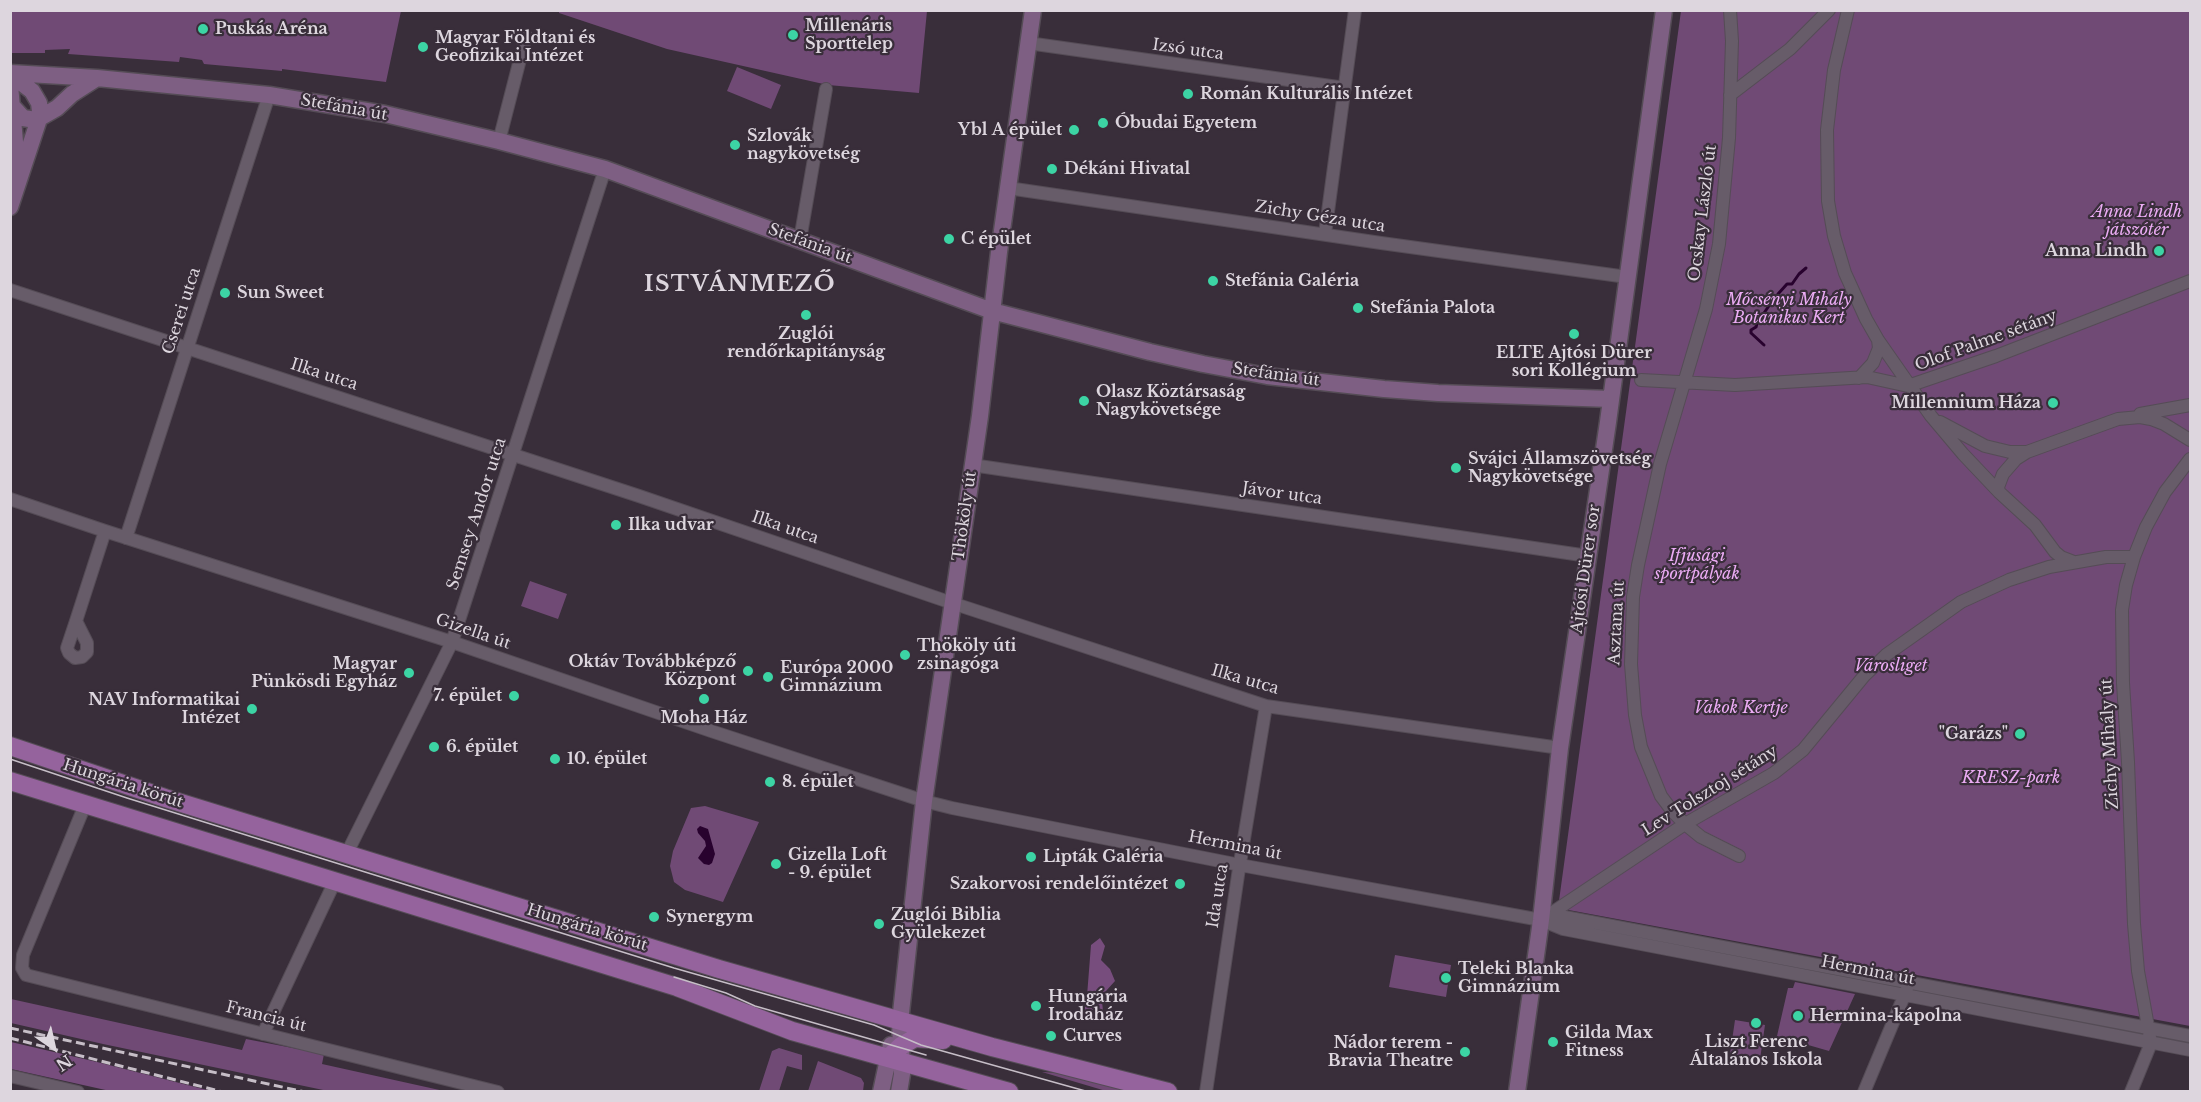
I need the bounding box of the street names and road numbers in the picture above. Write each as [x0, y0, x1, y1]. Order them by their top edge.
street label: Izsó utca [1151, 35, 1225, 65]
street label: Stefánia út [299, 91, 389, 125]
street label: Ocskay László út [1685, 143, 1721, 283]
street label: Zichy Géza utca [1254, 197, 1386, 237]
street label: Stefánia út [766, 220, 854, 268]
street label: Cserei utca [159, 265, 205, 357]
street label: Olof Palme sétány [1912, 306, 2060, 376]
street label: Ilka utca [288, 355, 360, 395]
street label: Stefánia út [1231, 359, 1321, 391]
street label: Semsey Andor utca [443, 436, 511, 592]
street label: Thököly út [949, 470, 981, 562]
street label: Jávor utca [1241, 479, 1323, 509]
street label: Ajtósi Dürer sor [1567, 503, 1605, 635]
street label: Ilka utca [749, 508, 821, 548]
street label: Asztana út [1605, 580, 1629, 666]
street label: Gizella út [433, 610, 513, 654]
street label: Ilka utca [1209, 661, 1281, 699]
street label: Zichy Mihály út [2097, 678, 2123, 810]
street label: Lev Tolsztoj sétány [1639, 741, 1781, 841]
street label: Hungária körút [60, 756, 186, 812]
street label: Hermina út [1187, 828, 1283, 864]
street label: Ida utca [1203, 863, 1233, 929]
street label: Hungária körút [524, 900, 650, 956]
street label: Hermina út [1820, 953, 1916, 989]
street label: Francia út [224, 998, 308, 1036]

